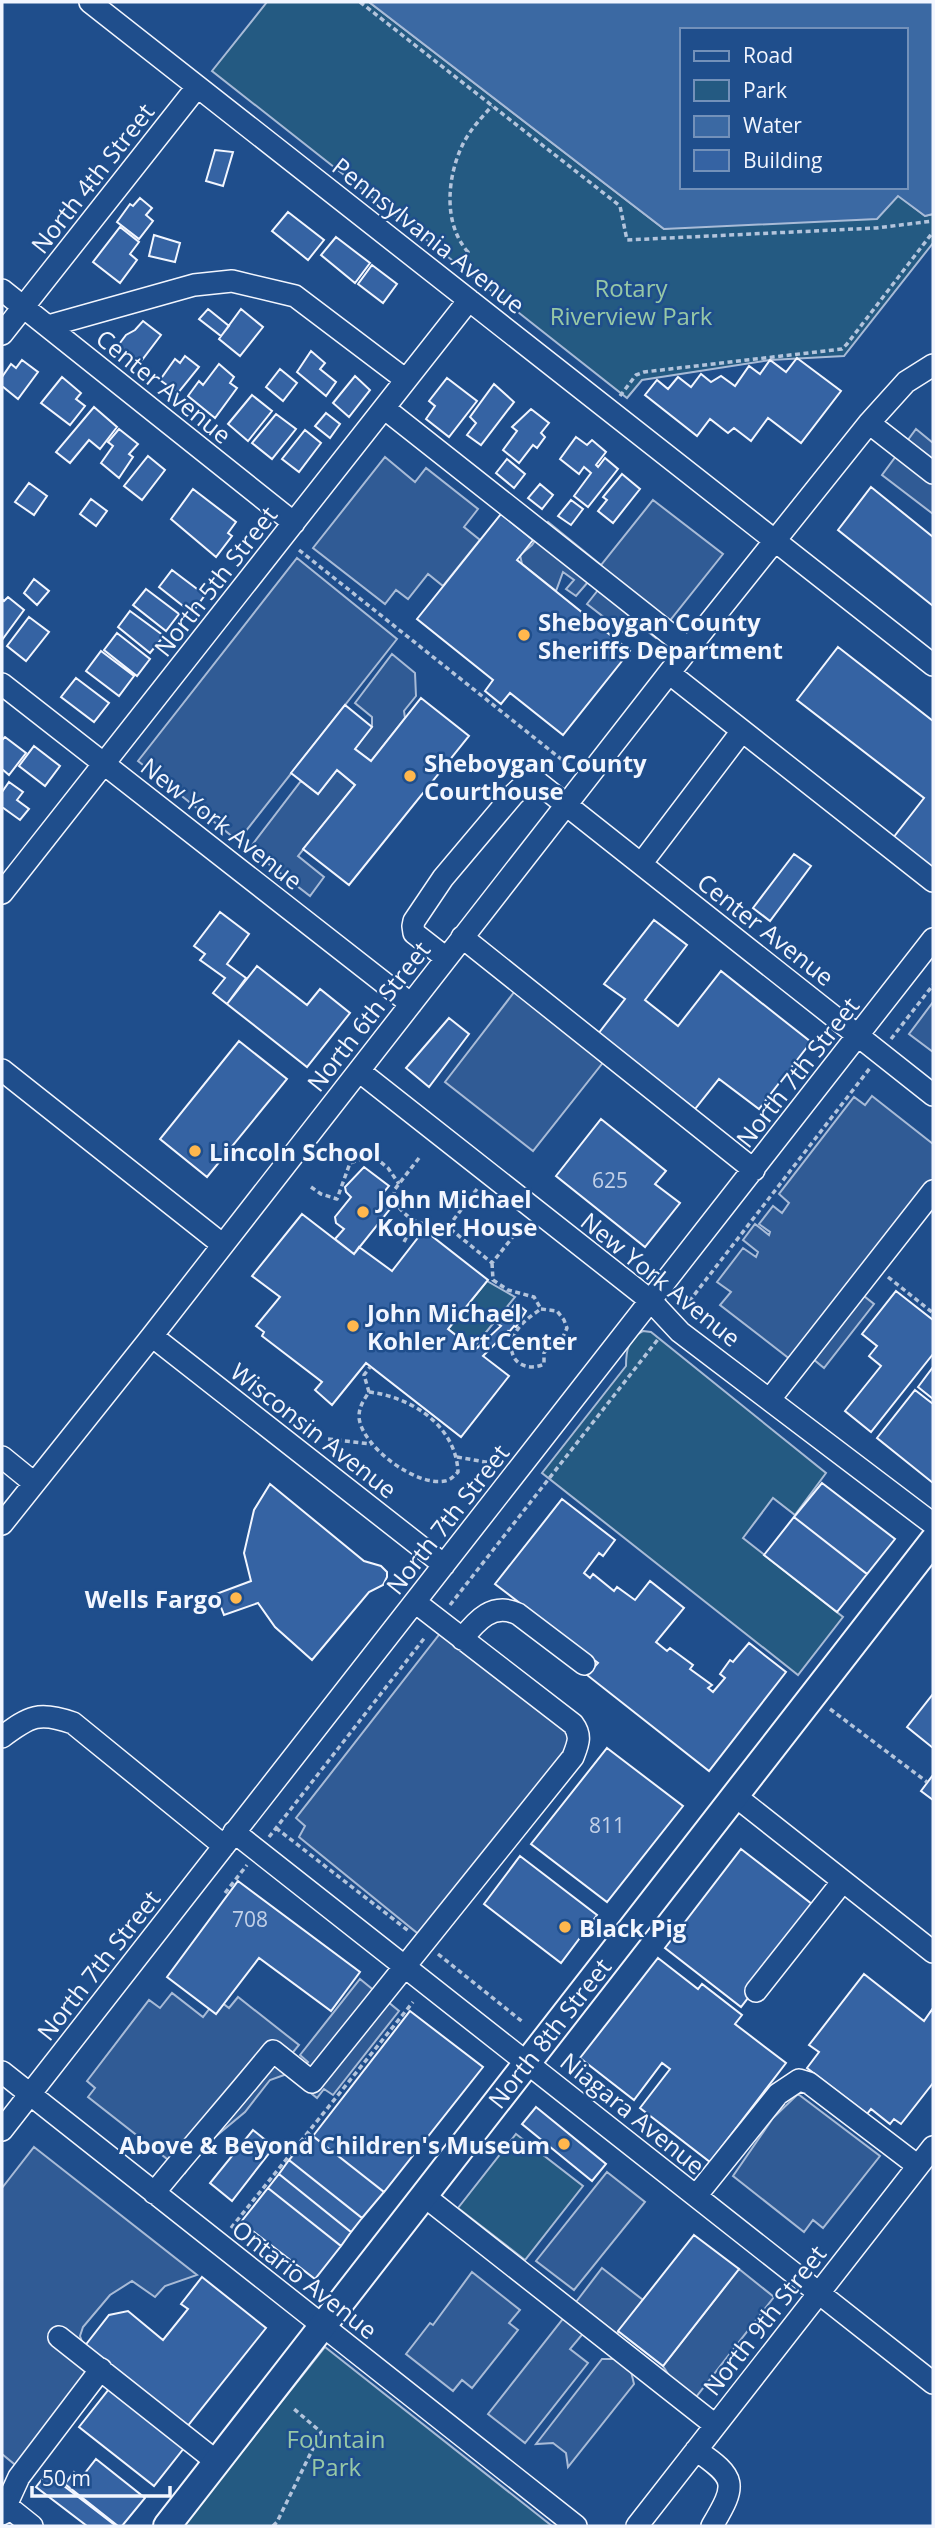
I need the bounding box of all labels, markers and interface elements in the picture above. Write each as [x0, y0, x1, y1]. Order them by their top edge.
legend [680, 28, 907, 189]
text: Road [743, 41, 793, 69]
text: Park [743, 76, 787, 104]
street label: North 4th Street [23, 96, 161, 260]
text: Water [743, 111, 802, 139]
text: Building [743, 146, 822, 174]
street label: Pennsylvania Avenue [326, 149, 532, 321]
park label: Rotary Riverview Park [550, 271, 713, 332]
street label: Center Avenue [90, 321, 238, 451]
street label: North 5th Street [146, 499, 284, 663]
place label: Sheboygan County Sheriffs Department [538, 605, 783, 666]
marker: Sheboygan County Sheriffs Department [516, 627, 532, 643]
place label: Sheboygan County Courthouse [424, 746, 647, 807]
street label: New York Avenue [134, 750, 310, 896]
marker: Sheboygan County Courthouse [402, 768, 418, 784]
street label: Center Avenue [691, 865, 841, 993]
street label: North 6th Street [299, 934, 437, 1098]
street label: North 7th Street [728, 990, 866, 1154]
place label: Lincoln School [209, 1135, 381, 1168]
marker: Lincoln School [187, 1143, 203, 1159]
house number: 625 [592, 1166, 628, 1194]
place label: John Michael Kohler House [375, 1182, 537, 1243]
marker: John Michael Kohler House [355, 1204, 371, 1220]
street label: New York Avenue [574, 1204, 748, 1354]
place label: John Michael Kohler Art Center [365, 1296, 577, 1357]
marker: John Michael Kohler Art Center [345, 1318, 361, 1334]
street label: Wisconsin Avenue [224, 1355, 404, 1505]
street label: North 7th Street [378, 1437, 516, 1601]
place label: Wells Fargo [85, 1582, 222, 1615]
marker: Wells Fargo [228, 1590, 244, 1606]
house number: 811 [589, 1811, 625, 1839]
street label: North 7th Street [29, 1883, 167, 2047]
house number: 708 [232, 1905, 268, 1933]
place label: Black Pig [579, 1911, 687, 1944]
marker: Black Pig [557, 1919, 573, 1935]
street label: North 8th Street [480, 1951, 618, 2115]
street label: Niagara Avenue [554, 2045, 712, 2181]
place label: Above & Beyond Children's Museum [119, 2128, 550, 2161]
marker: Above & Beyond Children's Museum [556, 2136, 572, 2152]
street label: Ontario Avenue [226, 2212, 384, 2346]
street label: North 9th Street [695, 2238, 833, 2402]
park label: Fountain Park [287, 2422, 385, 2483]
scale bar [32, 2454, 170, 2498]
text: 50 m [42, 2464, 91, 2492]

